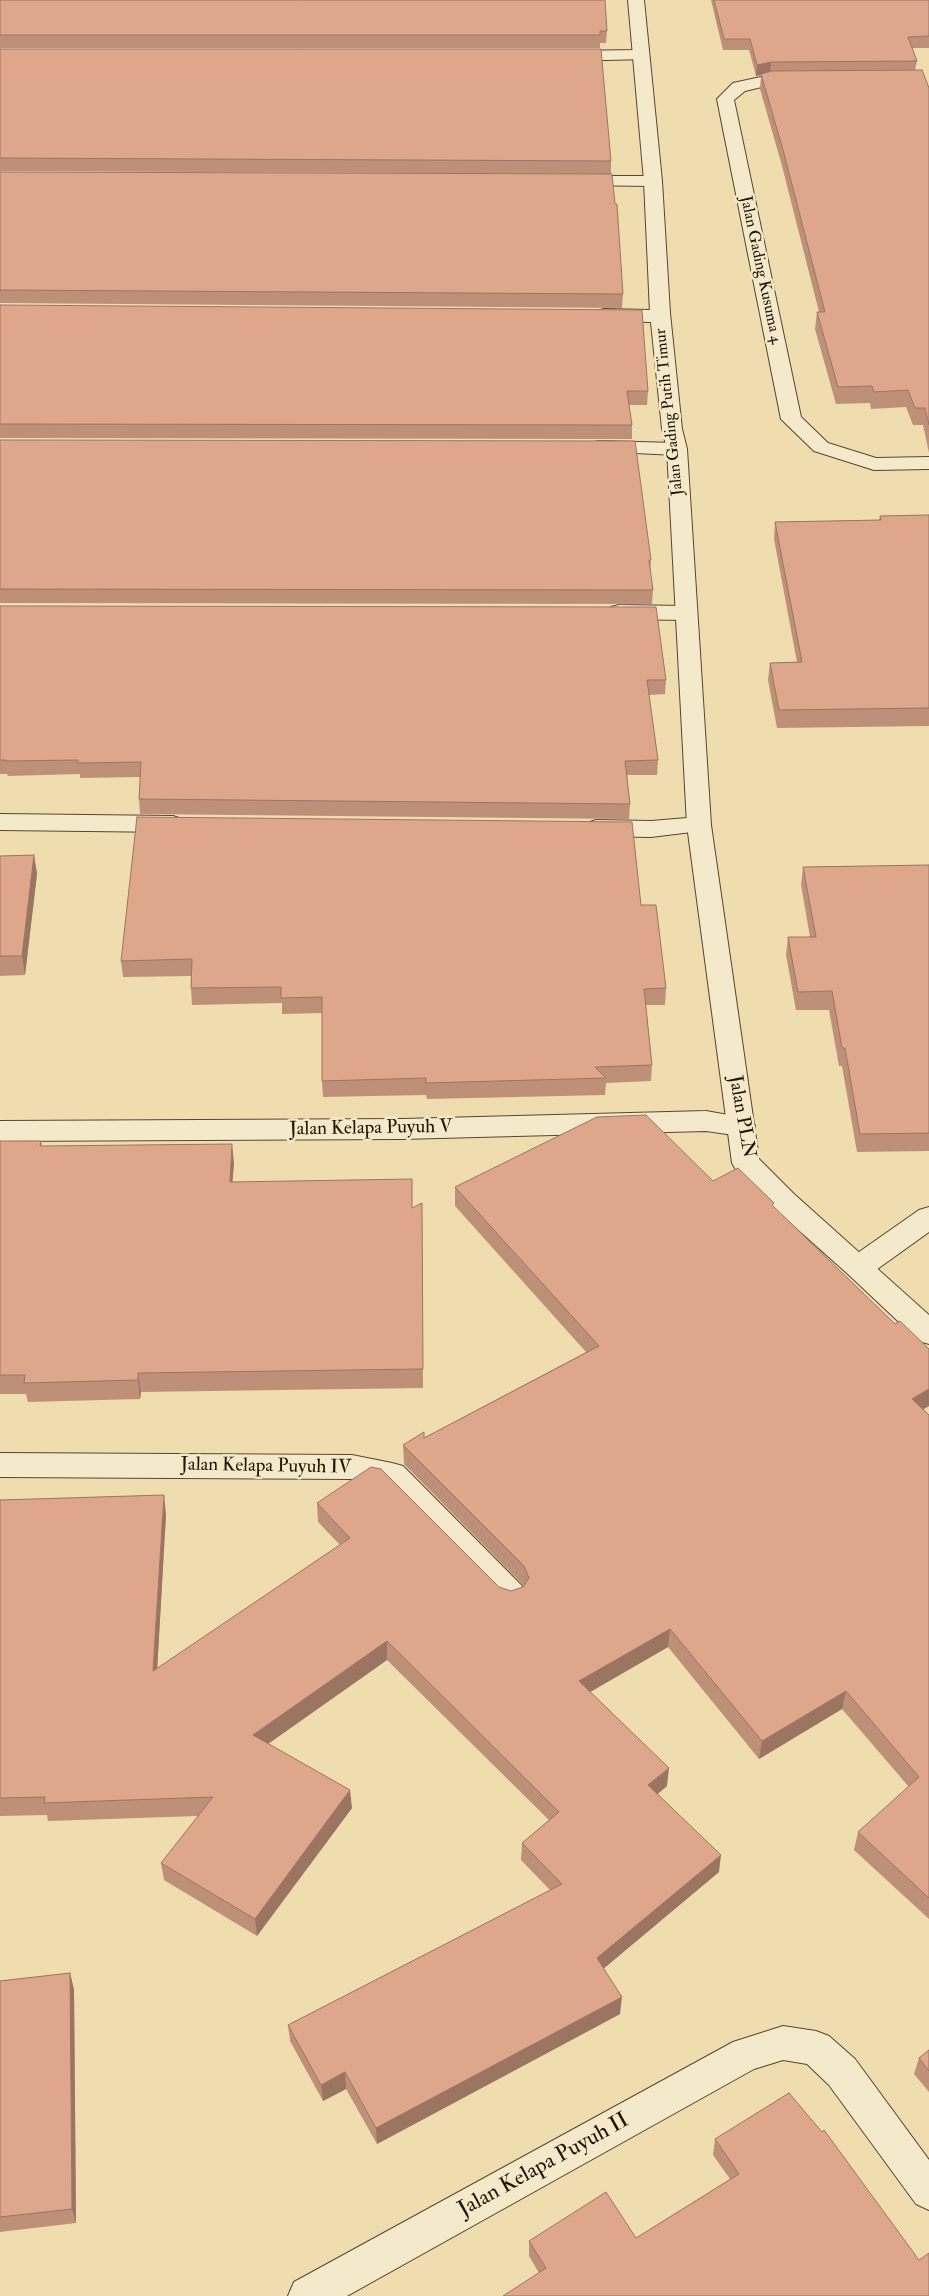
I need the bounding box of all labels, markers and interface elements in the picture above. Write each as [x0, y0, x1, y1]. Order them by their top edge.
street label: Jalan Gading Kusuma 4 [735, 194, 785, 346]
street label: Jalan Gading Putih Timur [652, 328, 688, 496]
street label: Jalan PLN [723, 1074, 759, 1160]
street label: Jalan Kelapa Puyuh V [289, 1116, 453, 1142]
street label: Jalan Kelapa Puyuh IV [180, 1454, 352, 1480]
street label: Jalan Kelapa Puyuh II [454, 2108, 634, 2224]

